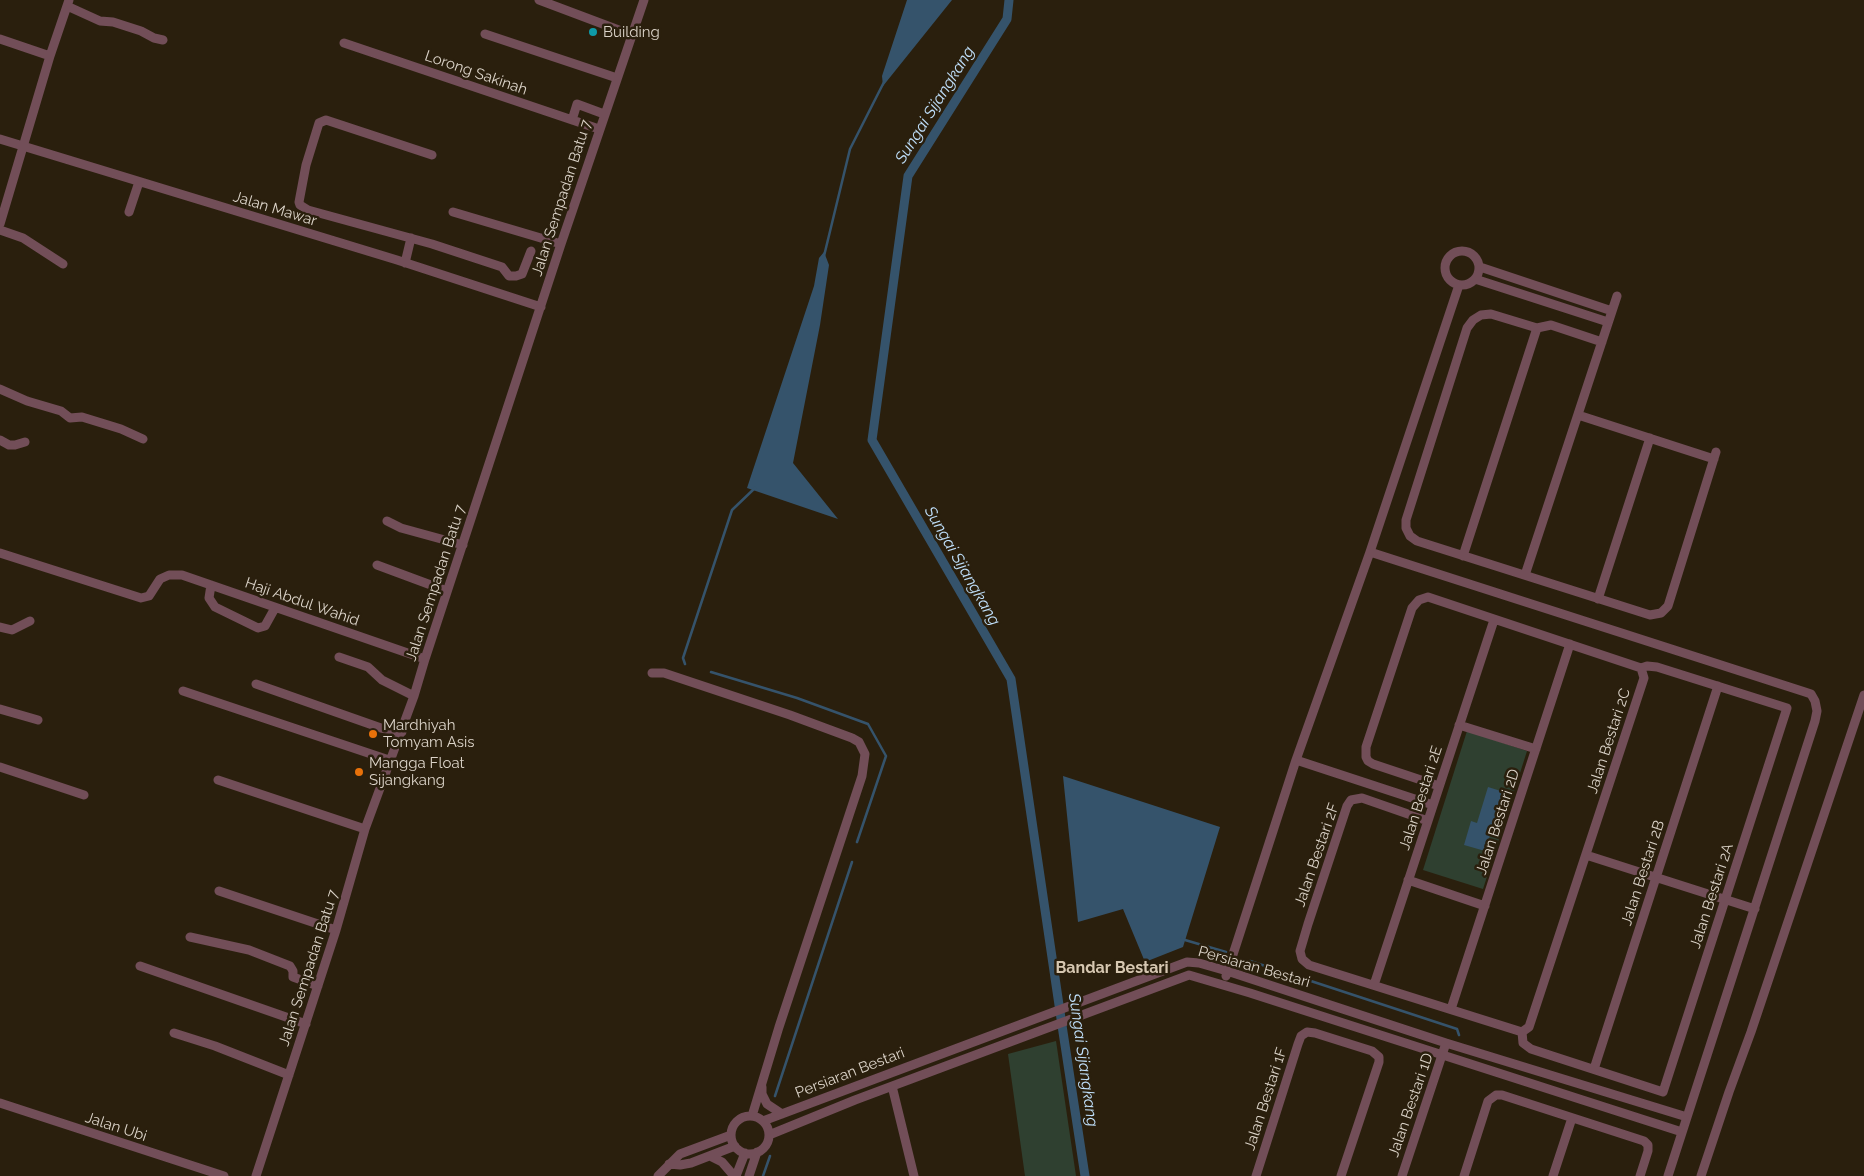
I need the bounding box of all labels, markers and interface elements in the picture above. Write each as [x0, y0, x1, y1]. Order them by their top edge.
place label: Building [603, 23, 660, 41]
marker: Building [587, 26, 599, 38]
water label: Sungai Sijangkang [891, 43, 979, 167]
street label: Lorong Sakinah [422, 47, 530, 99]
street label: Jalan Sempadan Batu 7 [528, 118, 596, 278]
street label: Jalan Mawar [231, 188, 319, 230]
street label: Jalan Sempadan Batu 7 [402, 503, 470, 663]
water label: Sungai Sijangkang [920, 503, 1004, 629]
street label: Haji Abdul Wahid [243, 574, 361, 630]
street label: Jalan Bestari 2C [1583, 686, 1635, 796]
place label: Mardhiyah Tomyam Asis [383, 716, 475, 751]
marker: Mardhiyah Tomyam Asis [367, 728, 379, 740]
street label: Jalan Bestari 2E [1396, 744, 1446, 852]
place label: Mangga Float Sijangkang [369, 754, 465, 789]
marker: Mangga Float Sijangkang [353, 766, 365, 778]
street label: Jalan Bestari 2D [1472, 767, 1524, 877]
street label: Jalan Bestari 2F [1291, 801, 1343, 909]
street label: Jalan Bestari 2B [1618, 818, 1668, 928]
street label: Jalan Bestari 2A [1686, 841, 1738, 951]
street label: Jalan Sempadan Batu 7 [275, 888, 343, 1048]
street label: Persiaran Bestari [1196, 942, 1312, 992]
district label: Bandar Bestari [1055, 958, 1169, 978]
water label: Sungai Sijangkang [1064, 992, 1102, 1128]
street label: Persiaran Bestari [793, 1044, 907, 1102]
street label: Jalan Bestari 1F [1241, 1045, 1291, 1153]
street label: Jalan Bestari 1D [1385, 1051, 1437, 1159]
street label: Jalan Ubi [83, 1109, 149, 1145]

